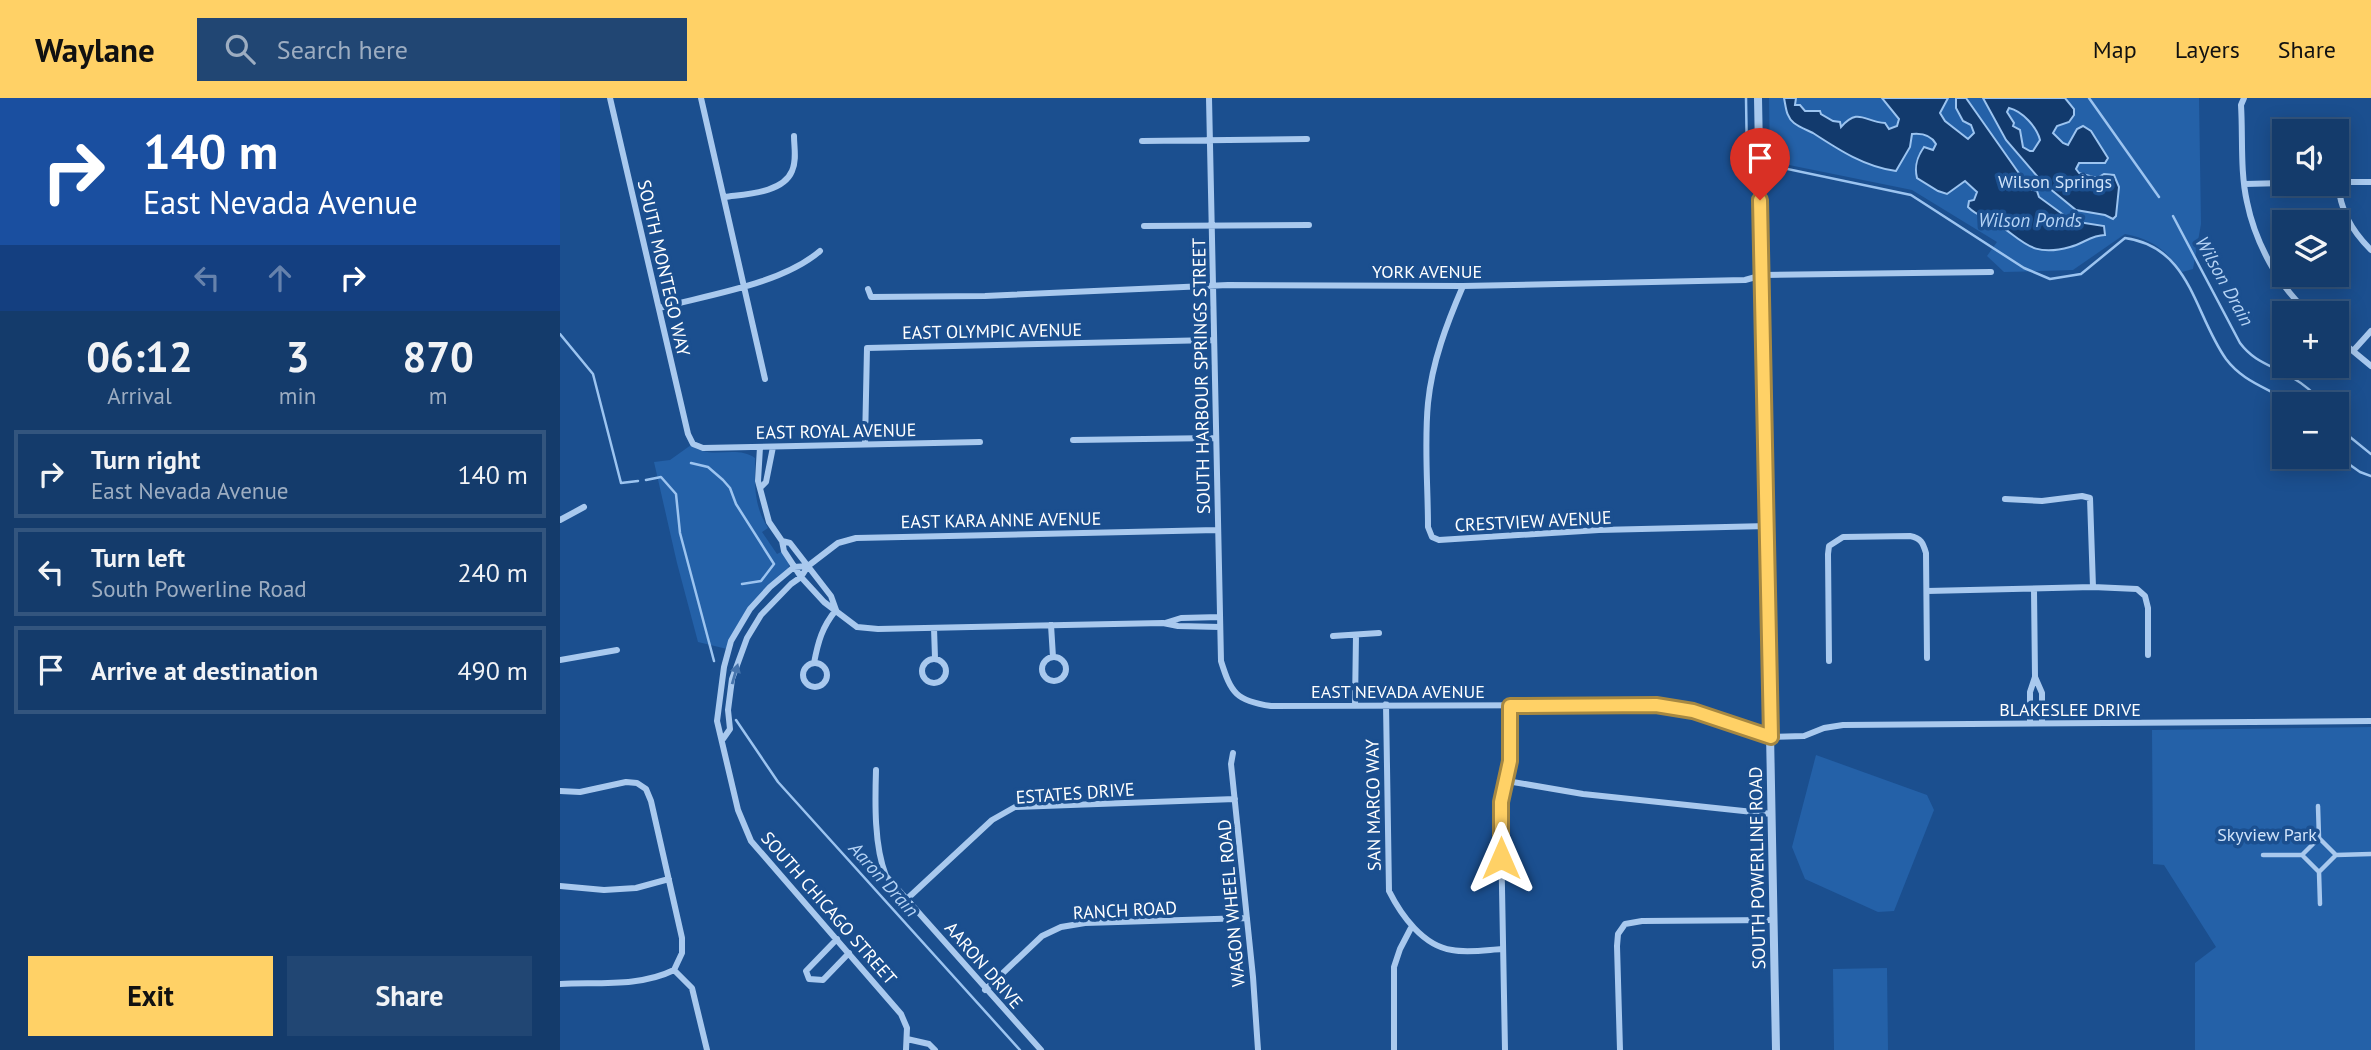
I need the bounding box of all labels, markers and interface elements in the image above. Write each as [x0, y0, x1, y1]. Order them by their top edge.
search box [197, 18, 687, 81]
text: Waylane [35, 28, 155, 71]
icon: search [221, 30, 259, 68]
text: Search here [277, 33, 408, 66]
text: Map [2093, 34, 2137, 65]
text: Layers [2175, 34, 2240, 65]
text: Share [2278, 34, 2336, 65]
text: 140 m [143, 119, 278, 183]
map controls [2272, 119, 2349, 469]
button: sound [2272, 119, 2349, 196]
icon: right [28, 126, 119, 217]
pin [1730, 128, 1790, 200]
icon: arrive [1741, 139, 1779, 177]
park label: Wilson Springs [1998, 170, 2112, 193]
street label: SOUTH MONTEGO WAY [633, 178, 695, 358]
text: East Nevada Avenue [143, 181, 418, 223]
water label: Wilson Ponds [1978, 208, 2082, 232]
button: layers [2272, 210, 2349, 287]
water label: Wilson Drain [2190, 232, 2260, 330]
street label: SOUTH HARBOUR SPRINGS STREET [1187, 238, 1215, 514]
icon: left [188, 259, 226, 297]
icon: ahead [261, 259, 299, 297]
icon: right [334, 259, 372, 297]
street label: YORK AVENUE [1372, 260, 1482, 283]
button: + [2272, 301, 2349, 378]
street label: EAST OLYMPIC AVENUE [902, 318, 1082, 344]
text: 06:12 [86, 329, 193, 384]
text: 3 [286, 329, 309, 384]
text: 870 [402, 329, 474, 384]
text: Arrival [107, 381, 172, 410]
text: min [279, 381, 316, 410]
text: m [429, 381, 447, 410]
button: − [2272, 392, 2349, 469]
street label: EAST ROYAL AVENUE [756, 418, 916, 444]
text: Turn right [91, 443, 200, 476]
icon: right [32, 455, 70, 493]
text: 140 m [457, 458, 528, 491]
text: East Nevada Avenue [91, 476, 289, 505]
street label: CRESTVIEW AVENUE [1454, 505, 1612, 537]
street label: EAST KARA ANNE AVENUE [900, 507, 1102, 533]
text: Turn left [91, 541, 185, 574]
icon: left [32, 553, 70, 591]
text: 240 m [457, 556, 528, 589]
text: South Powerline Road [91, 574, 307, 603]
icon: arrive [32, 651, 70, 689]
text: Arrive at destination [91, 654, 318, 687]
text: 490 m [457, 654, 528, 687]
one-way arrow [730, 662, 741, 684]
street label: EAST NEVADA AVENUE [1311, 680, 1485, 703]
street label: BLAKESLEE DRIVE [1999, 698, 2141, 721]
street label: SAN MARCO WAY [1360, 739, 1386, 871]
street label: SOUTH POWERLINE ROAD [1744, 766, 1770, 970]
street label: ESTATES DRIVE [1015, 777, 1135, 809]
street label: WAGON WHEEL ROAD [1212, 818, 1250, 988]
position arrow [1464, 821, 1538, 895]
park label: Skyview Park [2217, 823, 2317, 846]
street label: SOUTH CHICAGO STREET [756, 827, 902, 989]
water label: Aaron Drain [843, 836, 924, 921]
street label: RANCH ROAD [1072, 896, 1178, 924]
street label: AARON DRIVE [940, 917, 1028, 1013]
button: Exit [28, 956, 273, 1036]
button: Share [287, 956, 532, 1036]

